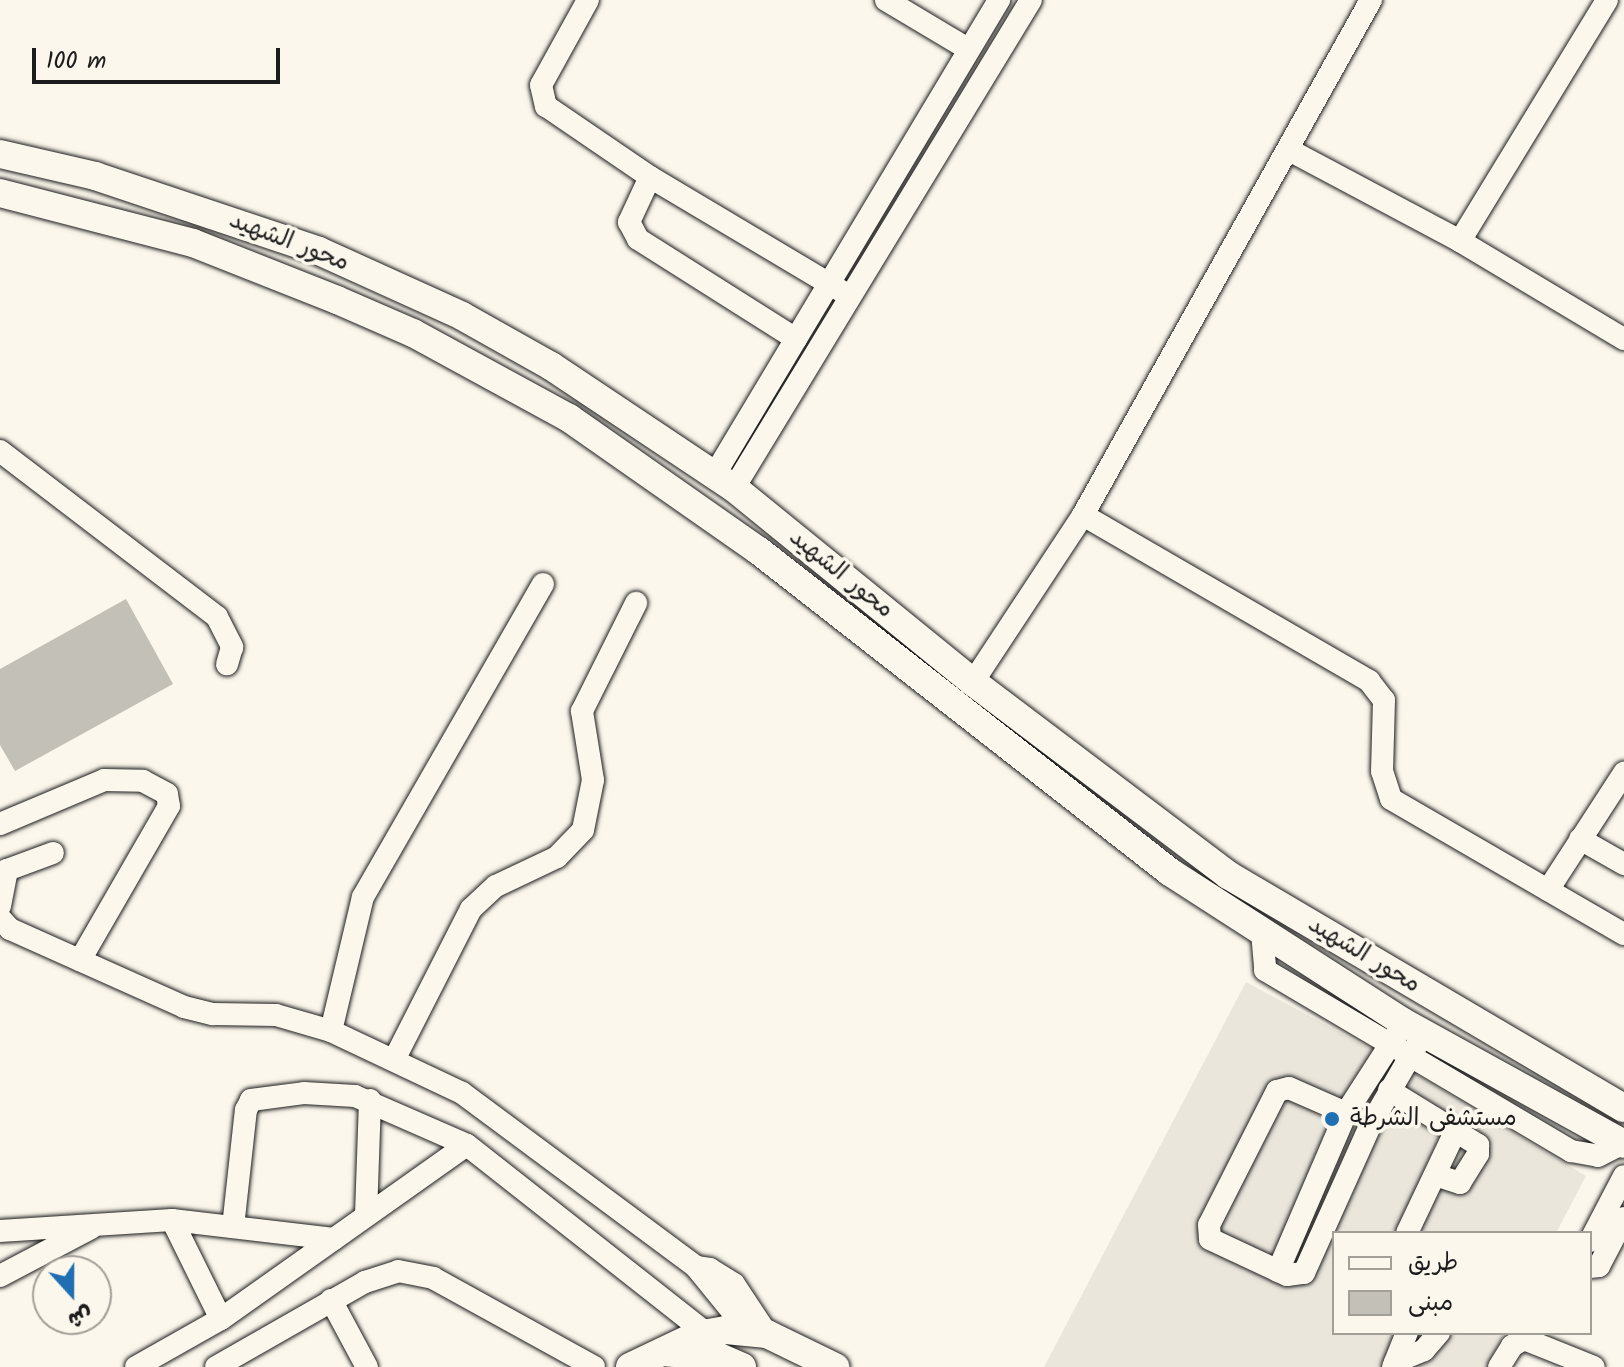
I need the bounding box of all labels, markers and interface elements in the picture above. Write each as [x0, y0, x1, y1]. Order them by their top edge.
scale bar [36, 32, 284, 82]
text: 100 m [46, 42, 106, 81]
street label: محور الشهيد [225, 206, 353, 278]
street label: محور الشهيد [783, 523, 899, 625]
street label: محور الشهيد [1303, 910, 1425, 1000]
place label: مستشفى الشرطة [1350, 1105, 1517, 1133]
marker: مستشفى الشرطة [1321, 1108, 1343, 1130]
legend [1332, 1231, 1592, 1335]
text: طريق [1408, 1244, 1458, 1283]
north arrow [32, 1255, 112, 1335]
text: مبنى [1408, 1284, 1453, 1323]
text: ش [63, 1295, 98, 1337]

